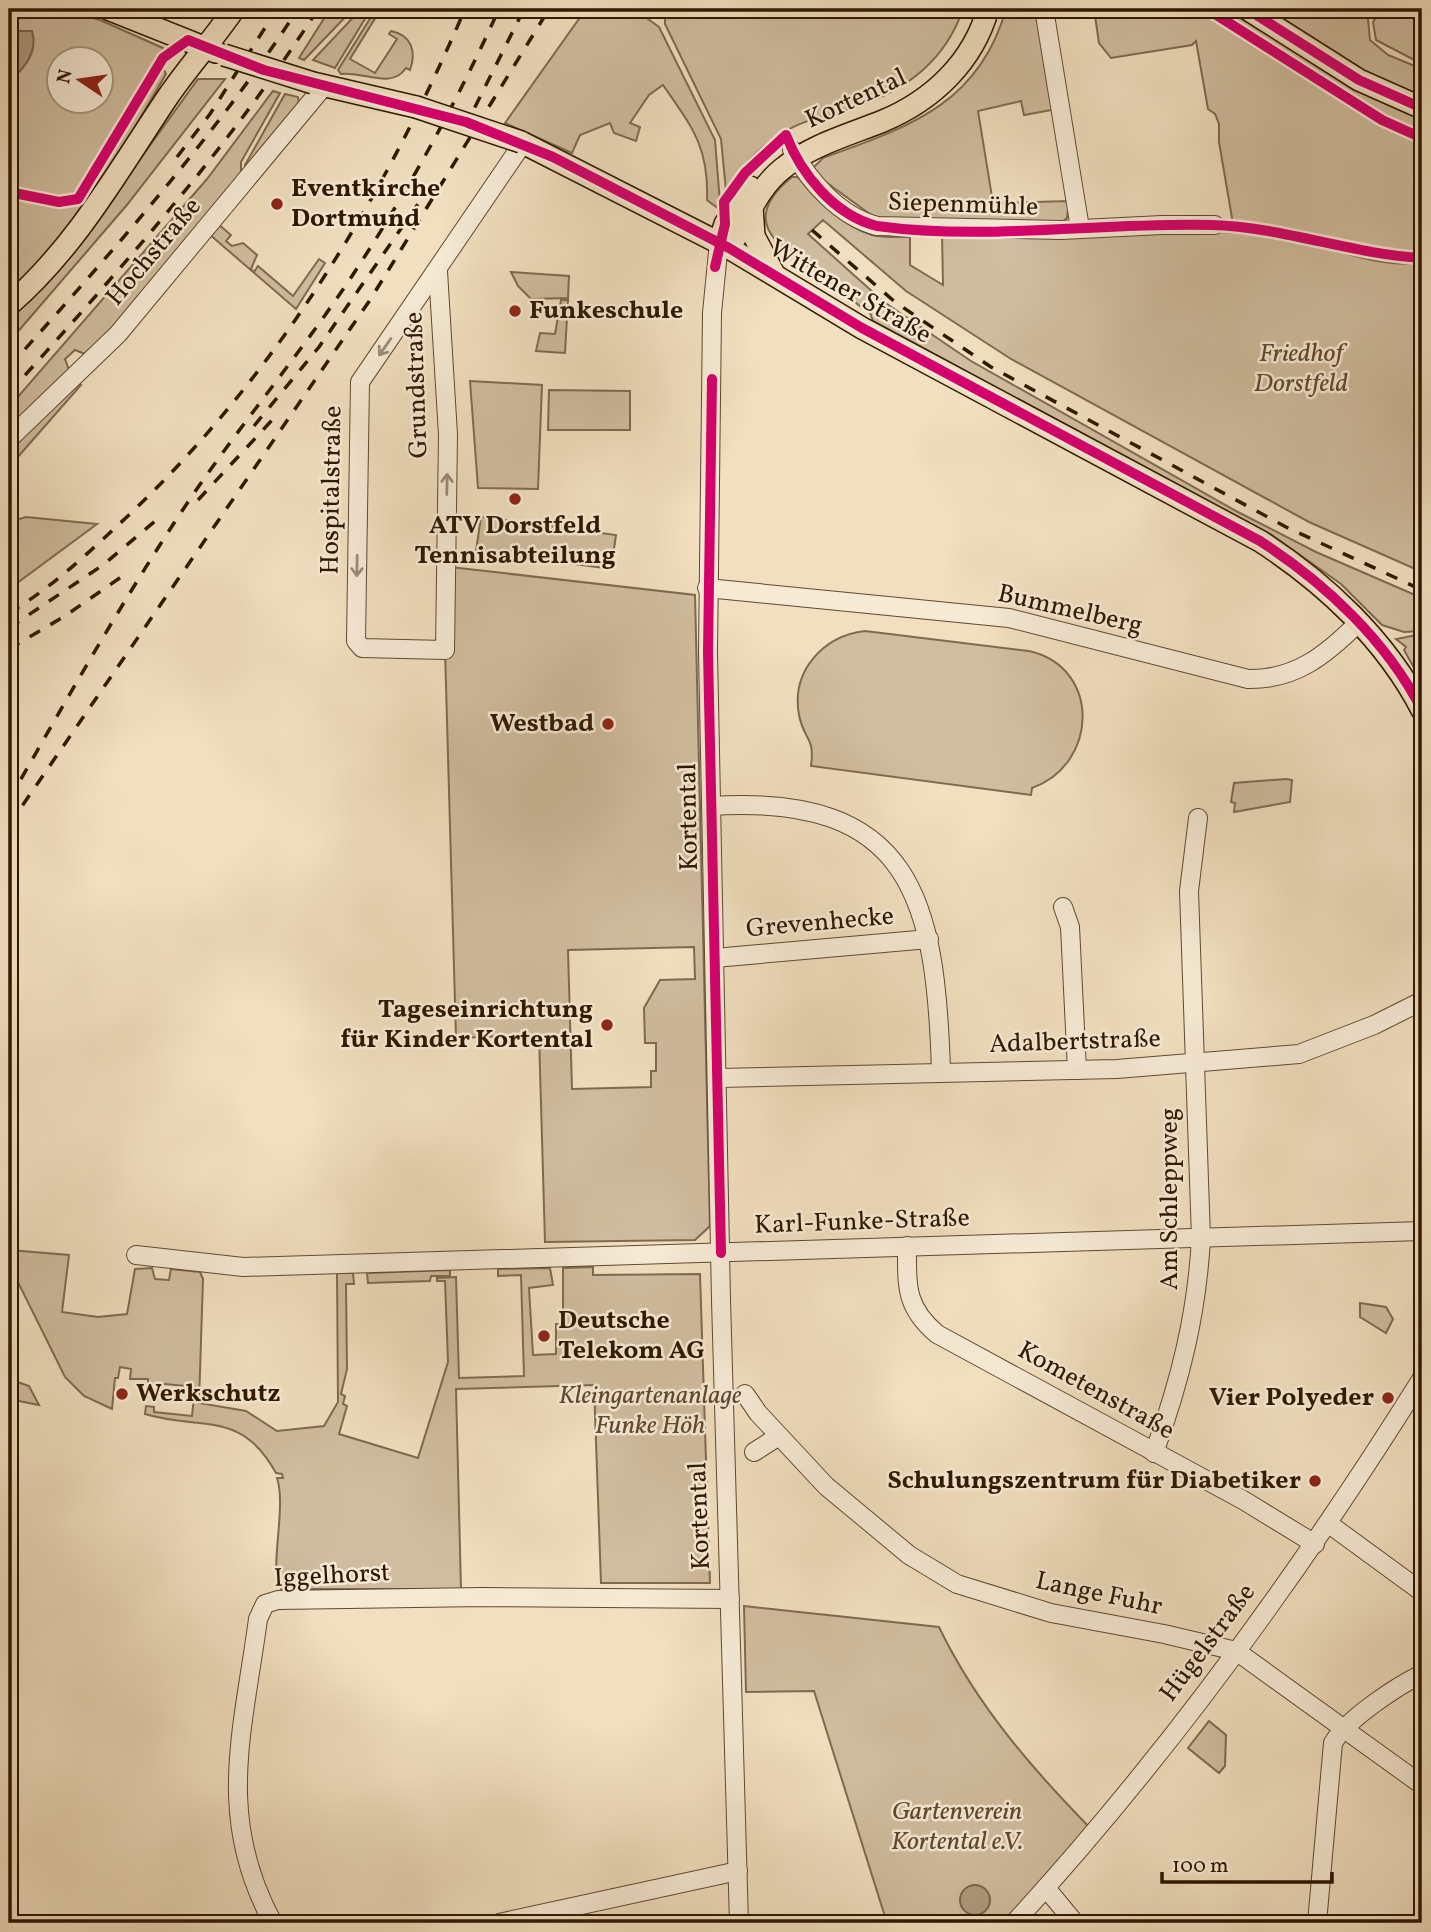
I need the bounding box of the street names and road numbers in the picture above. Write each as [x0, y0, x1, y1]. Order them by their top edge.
street label: Kortental [800, 60, 912, 138]
street label: Siepenmühle [887, 184, 1039, 226]
street label: Hochstraße [98, 190, 210, 314]
street label: Wittener Straße [762, 231, 938, 353]
street label: Grundstraße [396, 311, 438, 459]
street label: Hospitalstraße [313, 405, 351, 575]
street label: Bummelberg [994, 576, 1146, 644]
street label: Kortental [670, 763, 708, 871]
street label: Grevenhecke [745, 899, 895, 947]
street label: Adalbertstraße [989, 1021, 1161, 1063]
street label: Am Schleppweg [1152, 1108, 1188, 1290]
street label: Karl-Funke-Straße [754, 1200, 970, 1244]
street label: Kometenstraße [1011, 1333, 1181, 1449]
street label: Kortental [680, 1461, 720, 1571]
street label: Iggelhorst [273, 1555, 391, 1597]
street label: Lange Fuhr [1032, 1563, 1166, 1625]
street label: Hügelstraße [1152, 1576, 1264, 1710]

